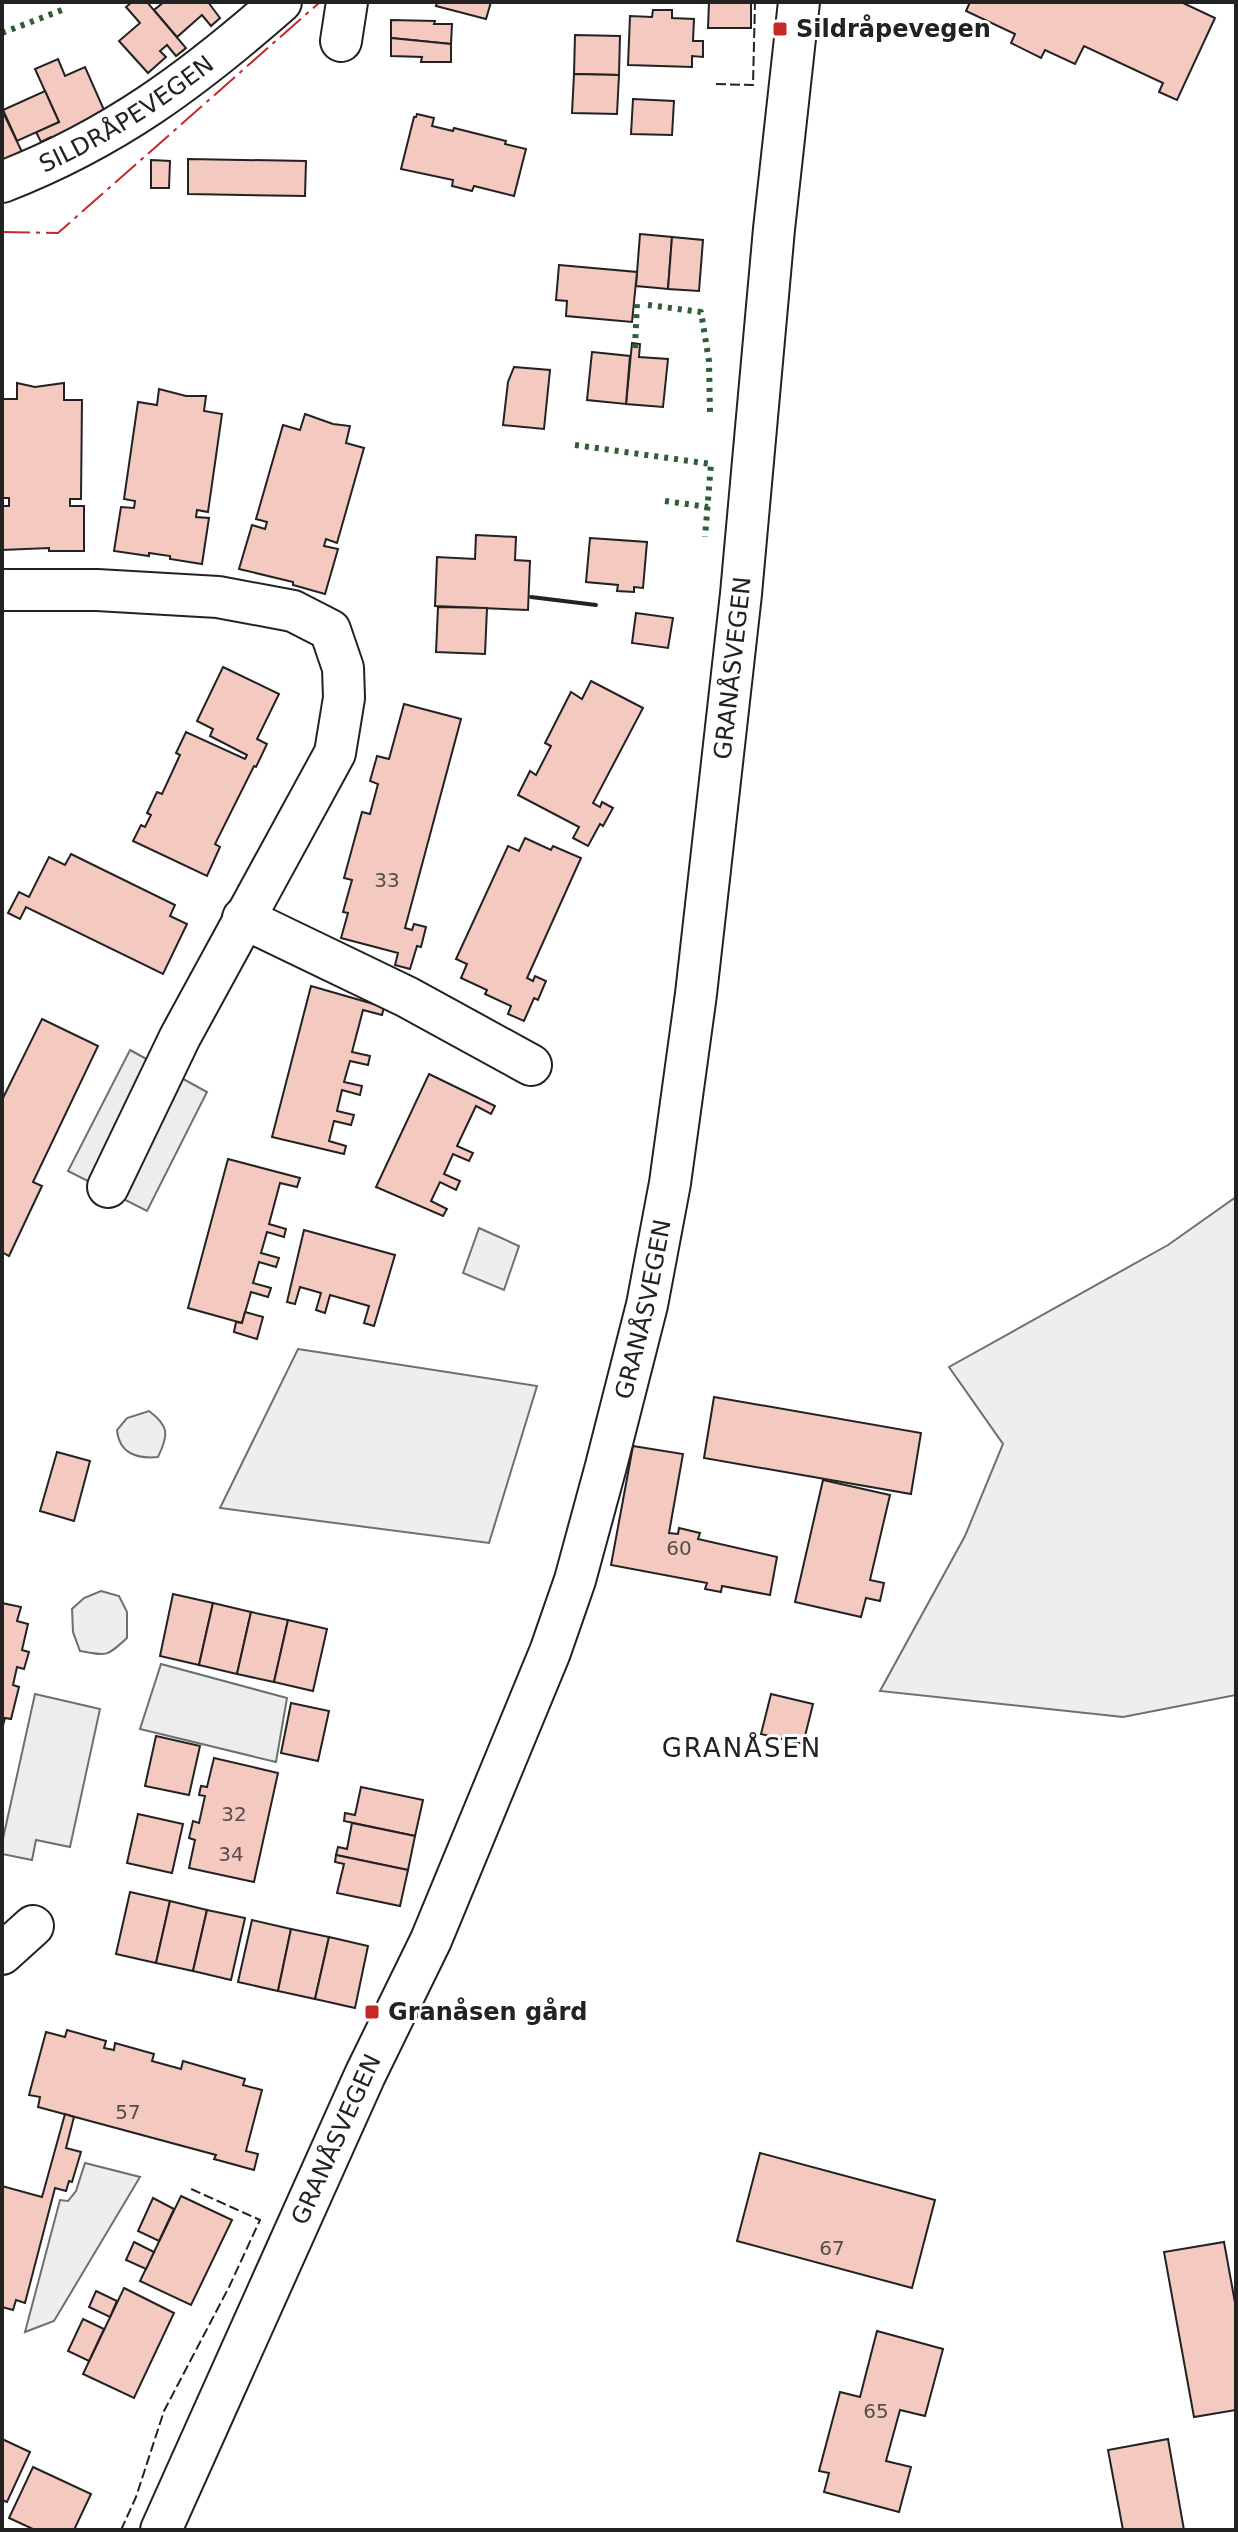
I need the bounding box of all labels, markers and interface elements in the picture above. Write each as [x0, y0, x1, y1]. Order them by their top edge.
place label: Sildråpevegen [796, 14, 991, 43]
marker: Sildråpevegen [771, 20, 789, 38]
street label: SILDRÅPEVEGEN [35, 50, 219, 179]
street label: GRANÅSVEGEN [708, 575, 757, 761]
house number: 33 [374, 868, 400, 892]
street label: GRANÅSVEGEN [610, 1217, 677, 1402]
house number: 60 [666, 1536, 692, 1560]
district label: GRANÅSEN [662, 1732, 822, 1763]
house number: 32 [221, 1802, 247, 1826]
house number: 34 [218, 1842, 244, 1866]
place label: Granåsen gård [388, 1997, 587, 2026]
marker: Granåsen gård [363, 2003, 381, 2021]
street label: GRANÅSVEGEN [286, 2050, 387, 2229]
house number: 57 [115, 2100, 141, 2124]
house number: 67 [819, 2236, 845, 2260]
house number: 65 [863, 2399, 889, 2423]

